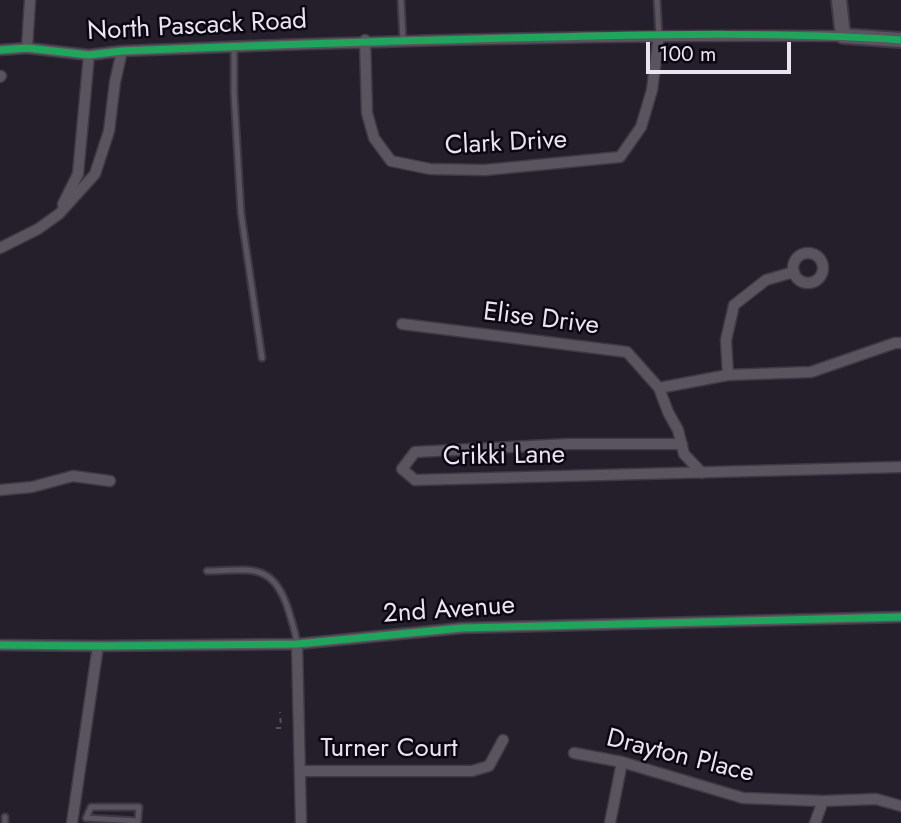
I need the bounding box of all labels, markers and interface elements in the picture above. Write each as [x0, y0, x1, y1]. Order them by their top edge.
street label: North Pascack Road [86, 6, 308, 48]
scale bar [649, 28, 794, 72]
text: 100 m [659, 39, 716, 69]
street label: Clark Drive [444, 125, 568, 163]
street label: Elise Drive [481, 297, 601, 343]
street label: Crikki Lane [443, 440, 565, 474]
street label: 2nd Avenue [382, 591, 516, 631]
street label: Drayton Place [603, 724, 757, 790]
street label: Turner Court [320, 734, 458, 766]

